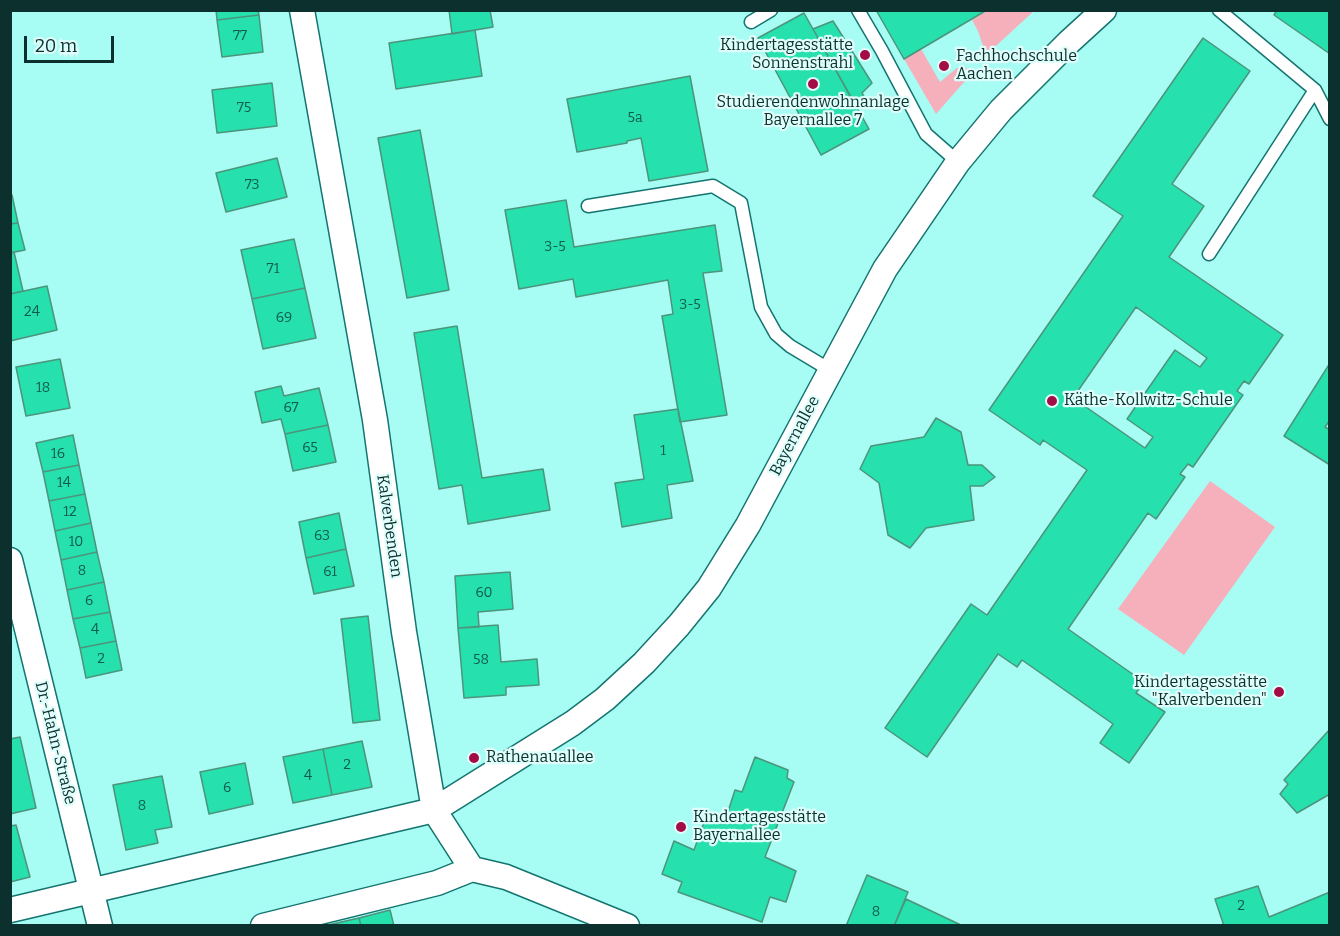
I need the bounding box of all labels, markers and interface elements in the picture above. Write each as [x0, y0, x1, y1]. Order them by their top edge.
scale bar [27, 24, 117, 62]
house number: 77 [233, 28, 247, 44]
text: 20 m [35, 35, 77, 57]
place label: Kindertagesstätte Sonnenstrahl [720, 36, 853, 74]
place label: Fachhochschule Aachen [956, 47, 1077, 85]
marker: Kindertagesstätte Sonnenstrahl [858, 48, 872, 62]
marker: Fachhochschule Aachen [937, 59, 951, 73]
marker: Studierendenwohnanlage Bayernallee 7 [806, 77, 820, 91]
place label: Studierendenwohnanlage Bayernallee 7 [717, 93, 909, 131]
house number: 75 [237, 100, 251, 116]
house number: 5a [627, 110, 643, 126]
house number: 73 [245, 177, 259, 193]
house number: 3-5 [544, 239, 566, 255]
house number: 71 [267, 261, 279, 277]
house number: 3-5 [679, 297, 701, 313]
house number: 24 [24, 304, 40, 320]
house number: 69 [276, 310, 292, 326]
house number: 18 [36, 380, 50, 396]
place label: Käthe-Kollwitz-Schule [1064, 391, 1233, 411]
street label: Bayernallee [766, 393, 824, 479]
marker: Käthe-Kollwitz-Schule [1045, 394, 1059, 408]
house number: 67 [283, 400, 299, 416]
house number: 65 [302, 440, 318, 456]
house number: 1 [660, 443, 666, 459]
house number: 16 [51, 446, 65, 462]
street label: Kalverbenden [372, 473, 406, 579]
house number: 14 [57, 475, 71, 491]
house number: 12 [63, 504, 77, 520]
house number: 63 [314, 528, 330, 544]
house number: 10 [69, 534, 83, 550]
house number: 8 [78, 563, 86, 579]
house number: 61 [323, 564, 337, 580]
house number: 60 [475, 585, 493, 601]
house number: 6 [85, 593, 93, 609]
house number: 4 [91, 622, 99, 638]
house number: 2 [97, 651, 105, 667]
house number: 58 [473, 652, 489, 668]
place label: Kindertagesstätte "Kalverbenden" [1134, 673, 1267, 711]
street label: Dr.-Hahn-Straße [30, 680, 80, 806]
marker: Kindertagesstätte "Kalverbenden" [1272, 685, 1286, 699]
place label: Rathenauallee [486, 748, 594, 768]
marker: Rathenauallee [467, 751, 481, 765]
house number: 2 [343, 757, 351, 773]
house number: 4 [304, 768, 312, 784]
house number: 6 [223, 780, 231, 796]
house number: 8 [138, 798, 146, 814]
place label: Kindertagesstätte Bayernallee [693, 808, 826, 846]
marker: Kindertagesstätte Bayernallee [674, 820, 688, 834]
house number: 2 [1237, 898, 1245, 914]
house number: 8 [872, 904, 880, 920]

